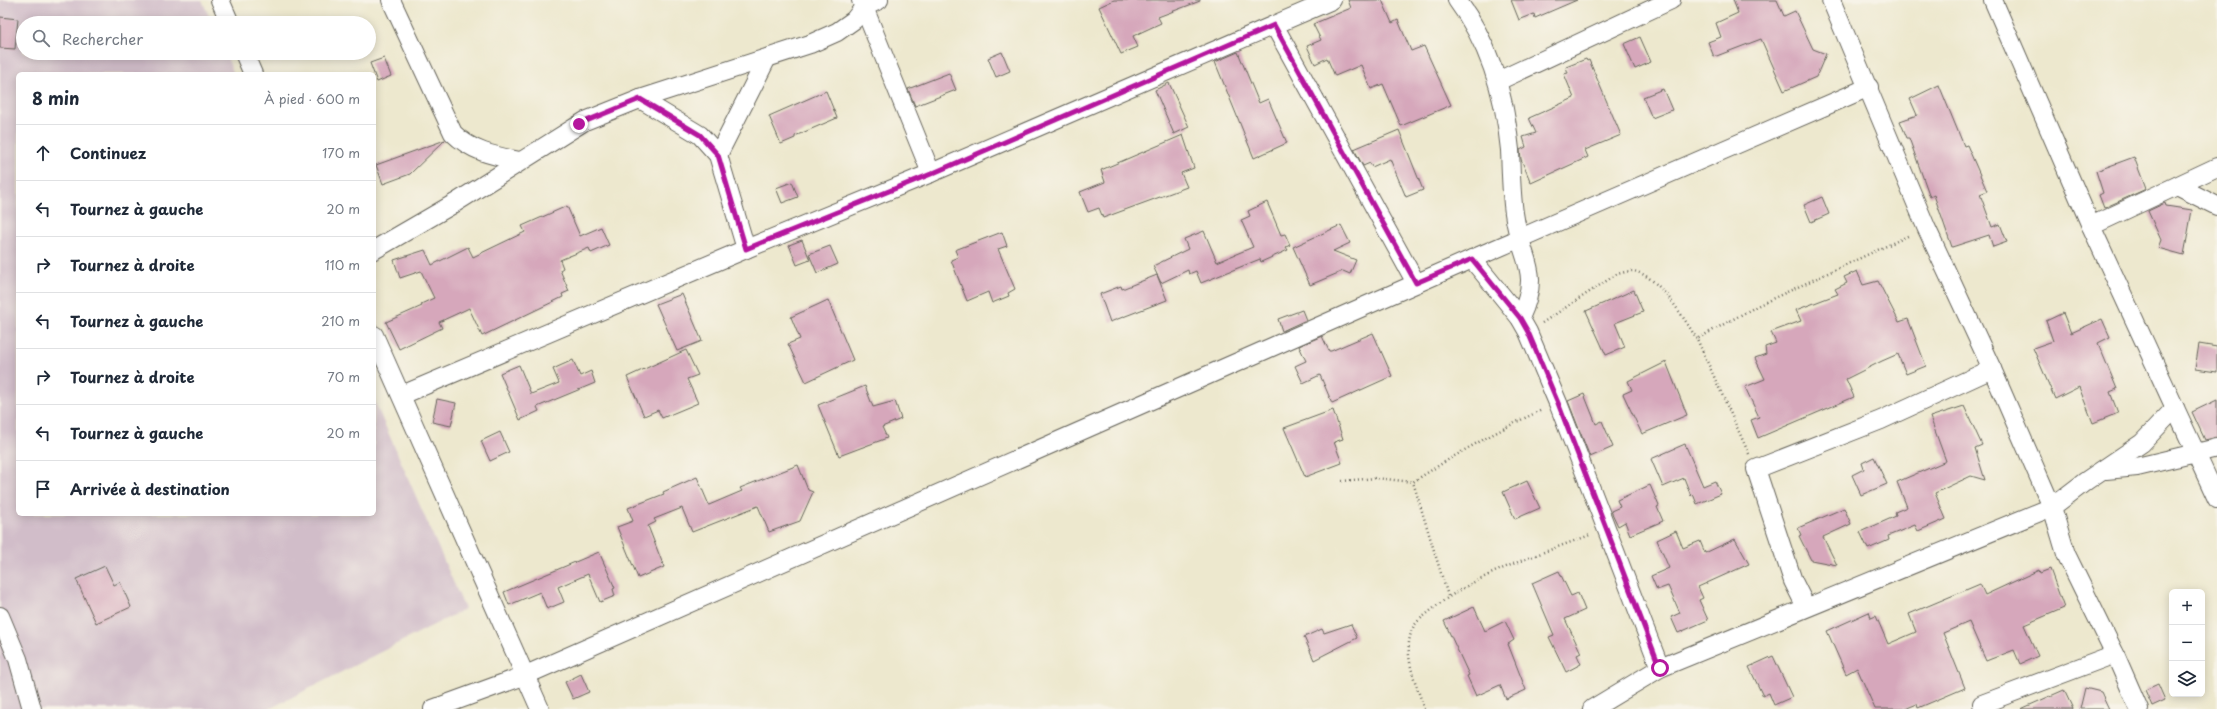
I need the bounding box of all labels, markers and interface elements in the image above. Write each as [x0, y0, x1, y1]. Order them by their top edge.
search box [16, 16, 376, 60]
icon: search [30, 27, 52, 49]
text: Rechercher [62, 27, 143, 50]
text: 8 min [32, 85, 80, 111]
text: À pied · 600 m [264, 89, 360, 108]
route end [570, 115, 588, 133]
text: Continuez [70, 141, 146, 164]
icon: ahead [32, 142, 54, 164]
text: 170 m [322, 143, 360, 162]
text: Tournez à gauche [70, 197, 204, 220]
icon: left [32, 198, 54, 220]
text: 20 m [326, 199, 360, 218]
text: Tournez à droite [70, 253, 195, 276]
icon: right [32, 254, 54, 276]
text: 110 m [325, 255, 360, 274]
text: Tournez à gauche [70, 309, 204, 332]
icon: left [32, 310, 54, 332]
text: 210 m [321, 311, 360, 330]
text: Tournez à droite [70, 365, 195, 388]
icon: right [32, 366, 54, 388]
text: 70 m [327, 367, 360, 386]
text: Tournez à gauche [70, 421, 204, 444]
icon: left [32, 422, 54, 444]
text: 20 m [326, 423, 360, 442]
text: Arrivée à destination [70, 477, 230, 500]
icon: arrive [32, 478, 54, 500]
map controls [2169, 589, 2205, 697]
button: + [2169, 589, 2205, 625]
button: − [2169, 625, 2205, 661]
route start [1651, 659, 1669, 677]
button: layers [2169, 661, 2205, 697]

